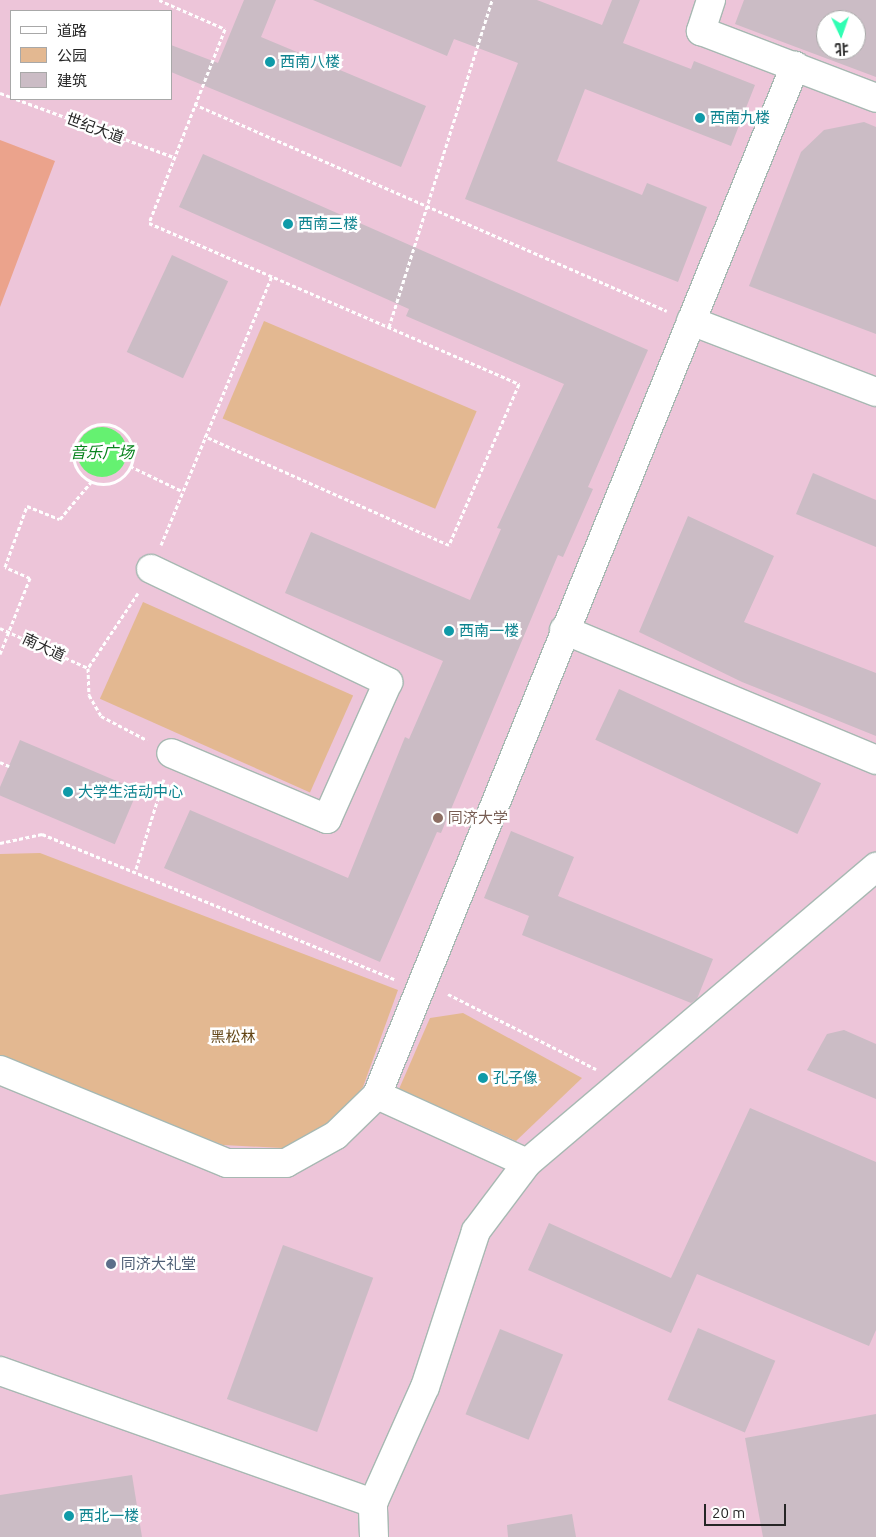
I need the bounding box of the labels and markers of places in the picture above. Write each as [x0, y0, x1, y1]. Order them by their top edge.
place label: 西南八楼 [280, 53, 340, 71]
marker: 西南八楼 [264, 56, 276, 68]
place label: 西南九楼 [710, 109, 770, 127]
marker: 西南九楼 [694, 112, 706, 124]
place label: 西南三楼 [298, 215, 358, 233]
marker: 西南三楼 [282, 218, 294, 230]
place label: 西南一楼 [459, 622, 519, 640]
marker: 西南一楼 [443, 625, 455, 637]
place label: 大学生活动中心 [78, 783, 183, 801]
marker: 大学生活动中心 [62, 786, 74, 798]
place label: 同济大学 [448, 809, 508, 827]
marker: 同济大学 [432, 812, 444, 824]
place label: 孔子像 [493, 1069, 538, 1087]
marker: 孔子像 [477, 1072, 489, 1084]
place label: 同济大礼堂 [121, 1255, 196, 1273]
marker: 同济大礼堂 [105, 1258, 117, 1270]
place label: 西北一楼 [79, 1507, 139, 1525]
marker: 西北一楼 [63, 1510, 75, 1522]

